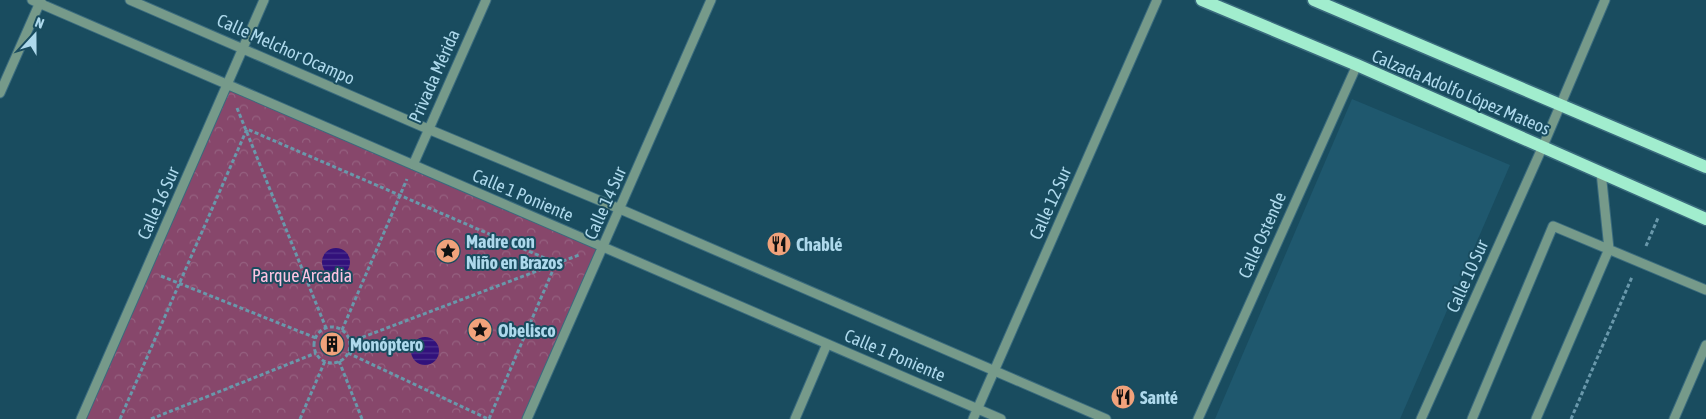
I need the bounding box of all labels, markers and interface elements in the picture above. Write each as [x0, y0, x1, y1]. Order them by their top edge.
street label: Calle Melchor Ocampo [214, 9, 358, 89]
north arrow [10, 10, 60, 60]
text: N [33, 14, 46, 32]
street label: Privada Mérida [404, 26, 464, 126]
street label: Calzada Adolfo López Mateos [1369, 45, 1553, 139]
street label: Calle 16 Sur [133, 163, 184, 243]
street label: Calle 14 Sur [580, 163, 631, 243]
street label: Calle 12 Sur [1025, 163, 1076, 243]
street label: Calle 1 Poniente [469, 164, 577, 226]
street label: Calle Ostende [1234, 189, 1290, 281]
place label: Madre con Niño en Brazos [466, 231, 563, 273]
restaurant icon: Chablé [766, 231, 792, 257]
place label: Chablé [796, 234, 843, 255]
street label: Calle 10 Sur [1442, 236, 1493, 316]
place icon: Madre con Niño en Brazos [435, 238, 461, 264]
park label: Parque Arcadia [252, 265, 352, 286]
place icon: Obelisco [467, 317, 493, 343]
place label: Obelisco [498, 320, 556, 341]
street label: Calle 1 Poniente [841, 324, 949, 386]
building icon: Monóptero [319, 331, 345, 357]
place label: Monóptero [350, 334, 423, 355]
restaurant icon: Santé [1110, 384, 1136, 410]
place label: Santé [1140, 387, 1178, 408]

